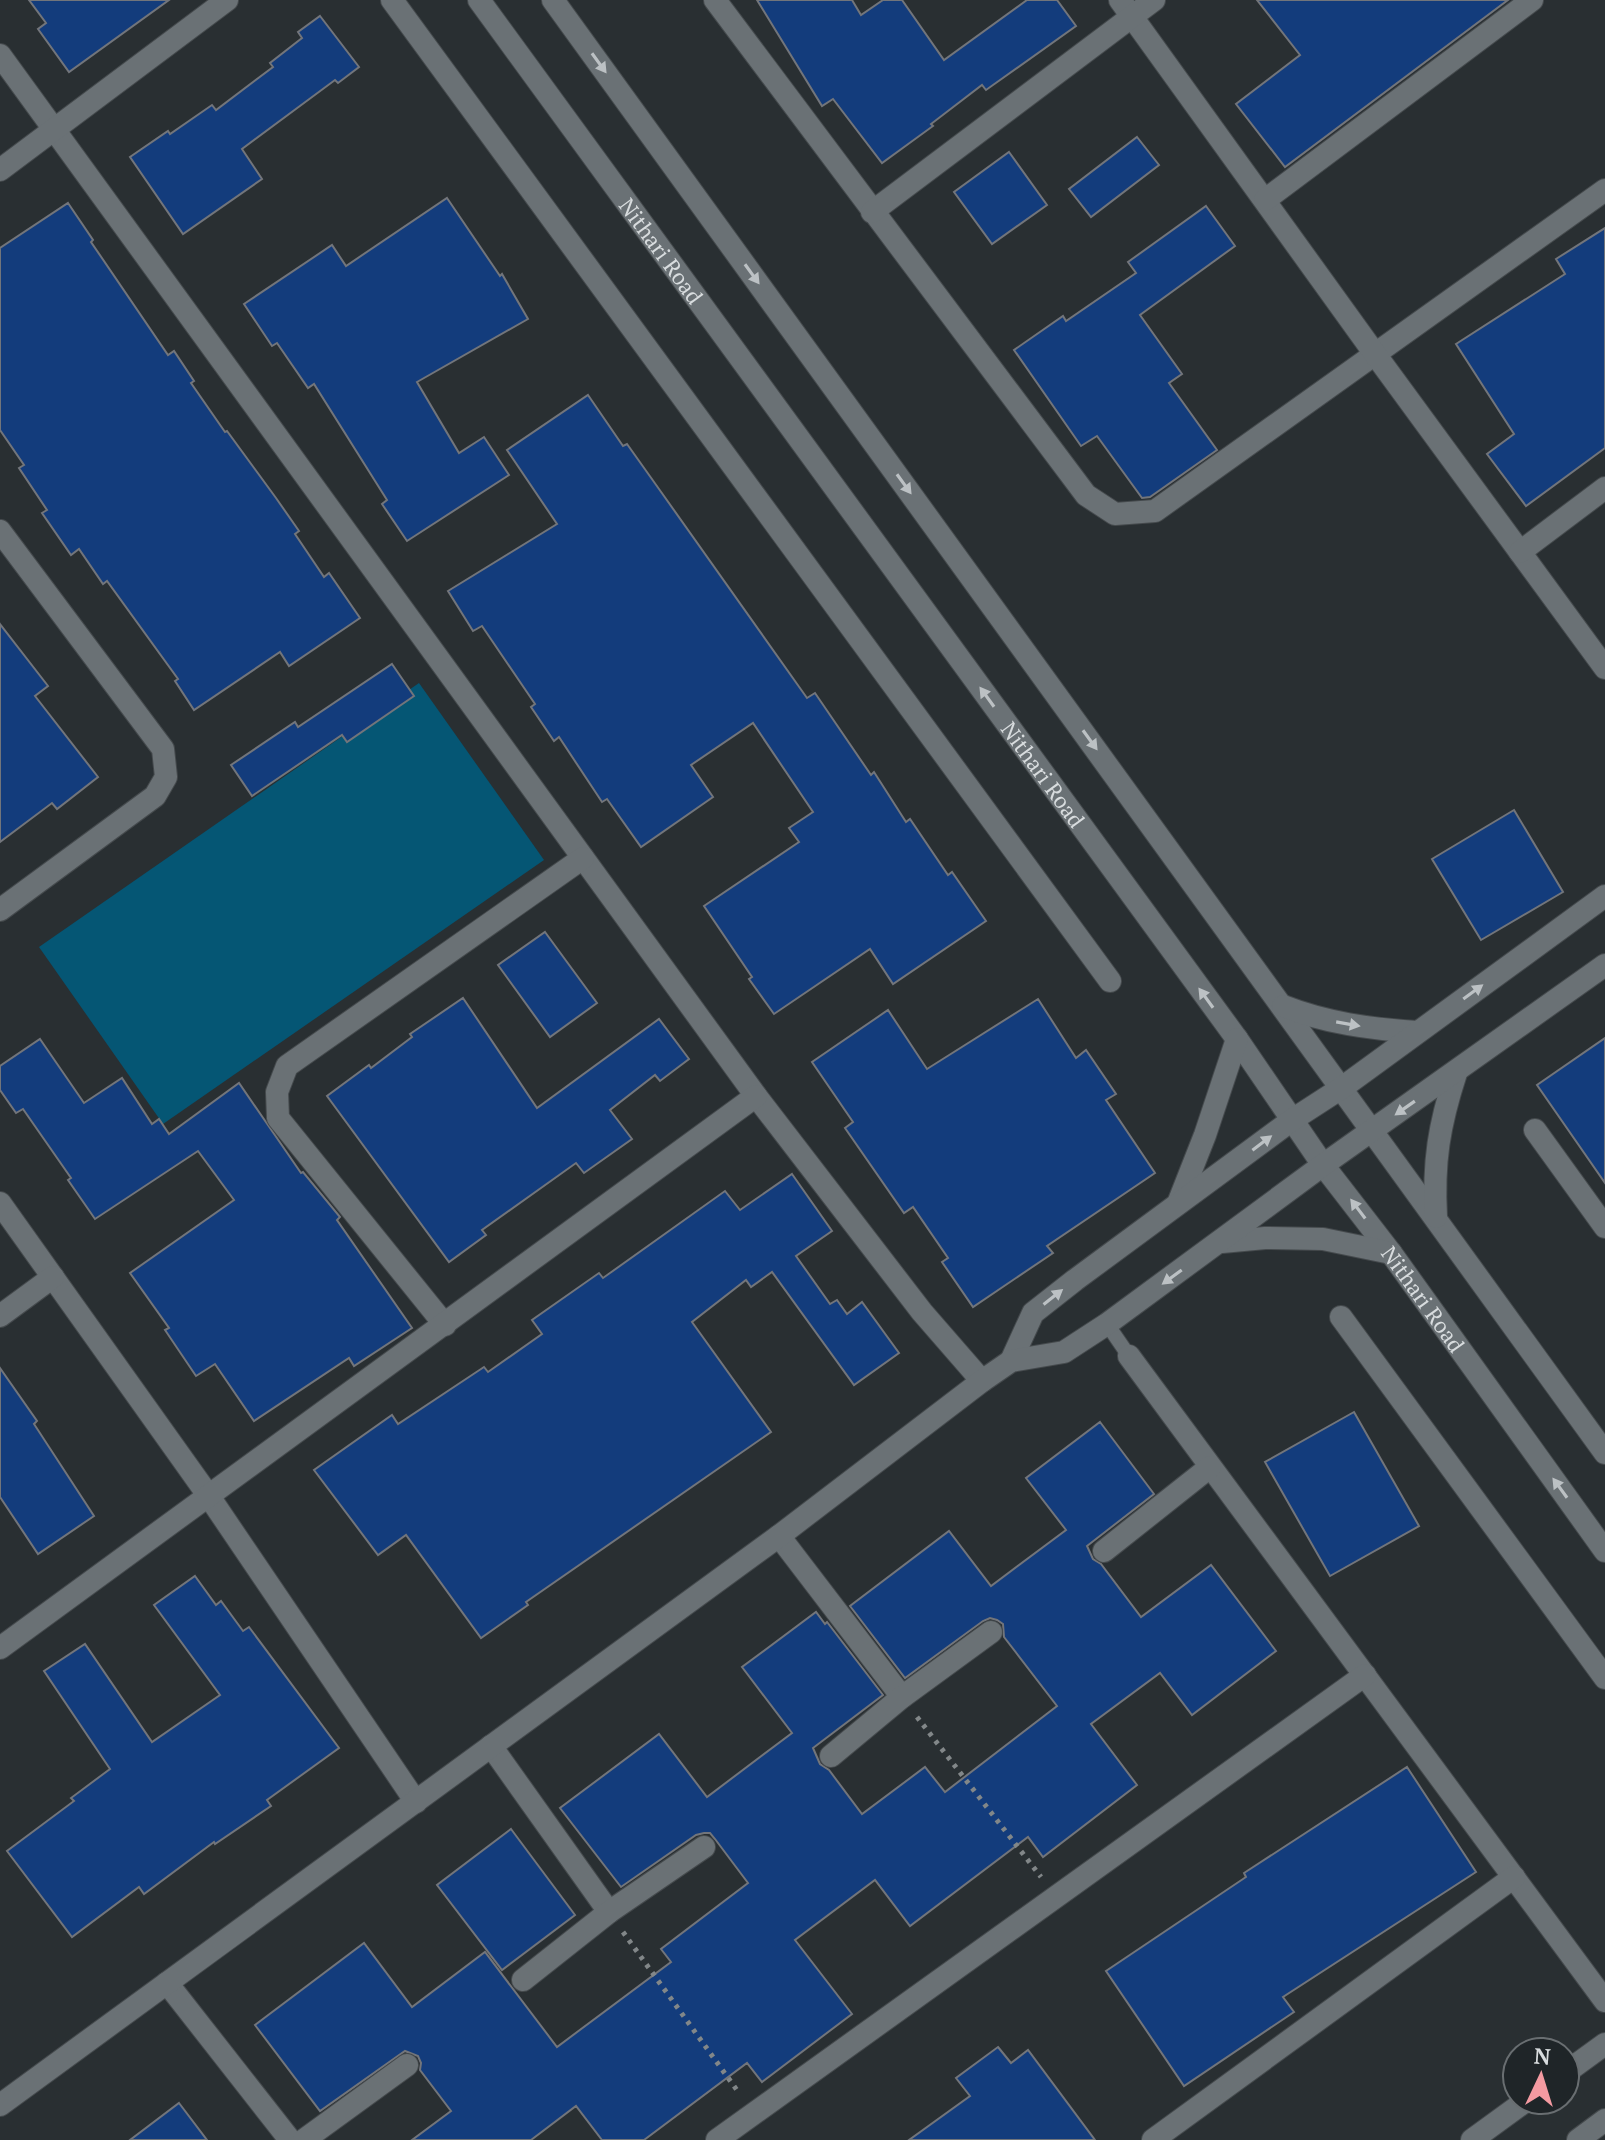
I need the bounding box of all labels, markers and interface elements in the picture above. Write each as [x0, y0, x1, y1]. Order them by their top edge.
one-way arrow [591, 52, 607, 74]
street label: Nithari Road [613, 192, 710, 309]
one-way arrow [743, 263, 759, 284]
one-way arrow [896, 473, 912, 495]
one-way arrow [980, 687, 996, 708]
street label: Nithari Road [995, 715, 1092, 833]
one-way arrow [1082, 729, 1098, 751]
one-way arrow [1463, 984, 1483, 1000]
one-way arrow [1199, 988, 1215, 1008]
one-way arrow [1336, 1018, 1361, 1031]
one-way arrow [1395, 1100, 1416, 1115]
one-way arrow [1251, 1135, 1272, 1151]
one-way arrow [1350, 1199, 1366, 1220]
street label: Nithari Road [1376, 1240, 1472, 1358]
one-way arrow [1161, 1269, 1182, 1284]
one-way arrow [1043, 1290, 1063, 1306]
one-way arrow [1552, 1478, 1568, 1498]
north arrow [1501, 2036, 1581, 2116]
text: N [1533, 2041, 1552, 2071]

